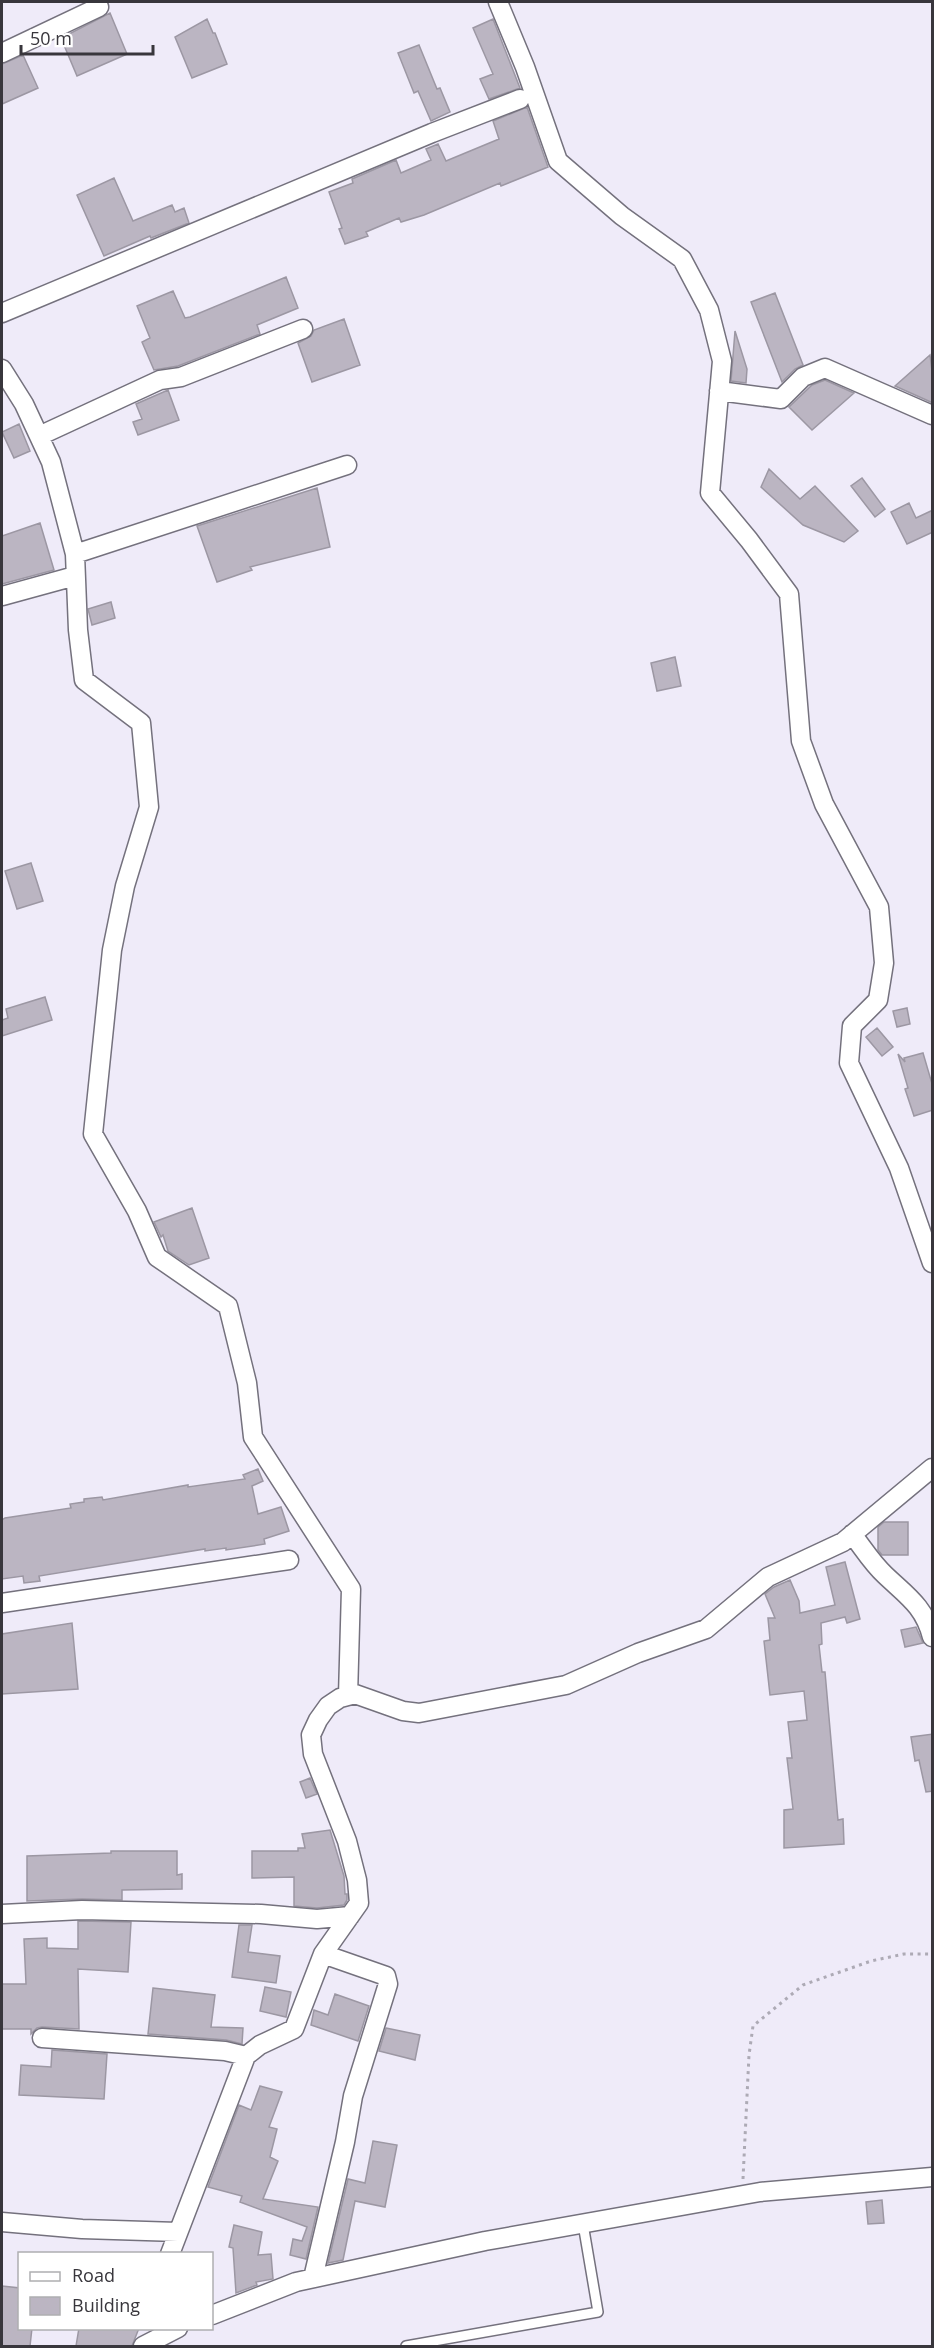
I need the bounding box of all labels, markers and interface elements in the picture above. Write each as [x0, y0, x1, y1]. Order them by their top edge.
scale bar [21, 18, 153, 56]
text: 50 m [30, 26, 72, 50]
legend [18, 2252, 213, 2330]
text: Road [72, 2263, 115, 2287]
text: Building [72, 2293, 140, 2317]

